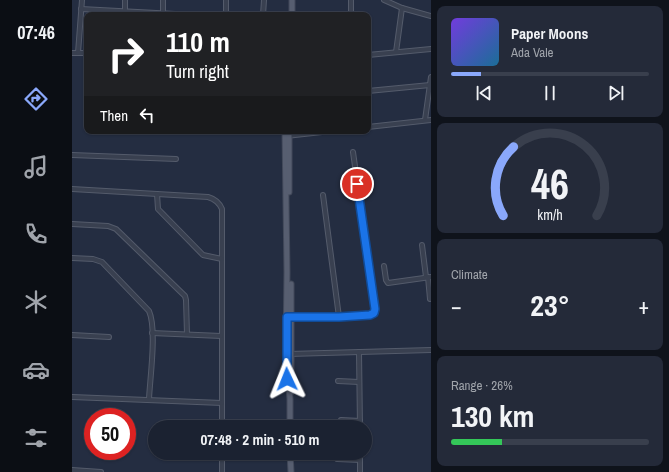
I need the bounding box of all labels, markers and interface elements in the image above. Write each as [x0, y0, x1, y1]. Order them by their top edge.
text: 07:46 [17, 20, 55, 45]
text: 110 m [166, 23, 230, 61]
text: Paper Moons [511, 23, 588, 44]
icon: right [100, 28, 152, 80]
text: Ada Vale [511, 44, 553, 61]
text: Turn right [166, 59, 229, 84]
icon: previous [473, 82, 495, 104]
icon: pause [539, 82, 561, 104]
icon: next [605, 82, 627, 104]
icon: directions [22, 85, 50, 113]
icon: left [136, 104, 158, 126]
text: Then [100, 105, 128, 126]
icon: music [22, 153, 50, 181]
text: 46 [531, 156, 569, 212]
pin [340, 167, 374, 201]
icon: arrive [346, 173, 368, 195]
text: km/h [537, 204, 563, 223]
icon: phone [22, 220, 50, 248]
text: Climate [451, 266, 488, 283]
text: 23° [530, 285, 570, 325]
icon: climate [22, 288, 50, 316]
text: − [451, 291, 462, 321]
text: + [638, 291, 649, 321]
icon: car [22, 356, 50, 384]
position arrow [266, 358, 308, 400]
text: Range · 26% [451, 377, 513, 394]
text: 130 km [451, 396, 534, 436]
speed limit sign: 50 [84, 408, 136, 460]
icon: filters [22, 424, 50, 452]
text: 07:48 · 2 min · 510 m [201, 429, 319, 450]

